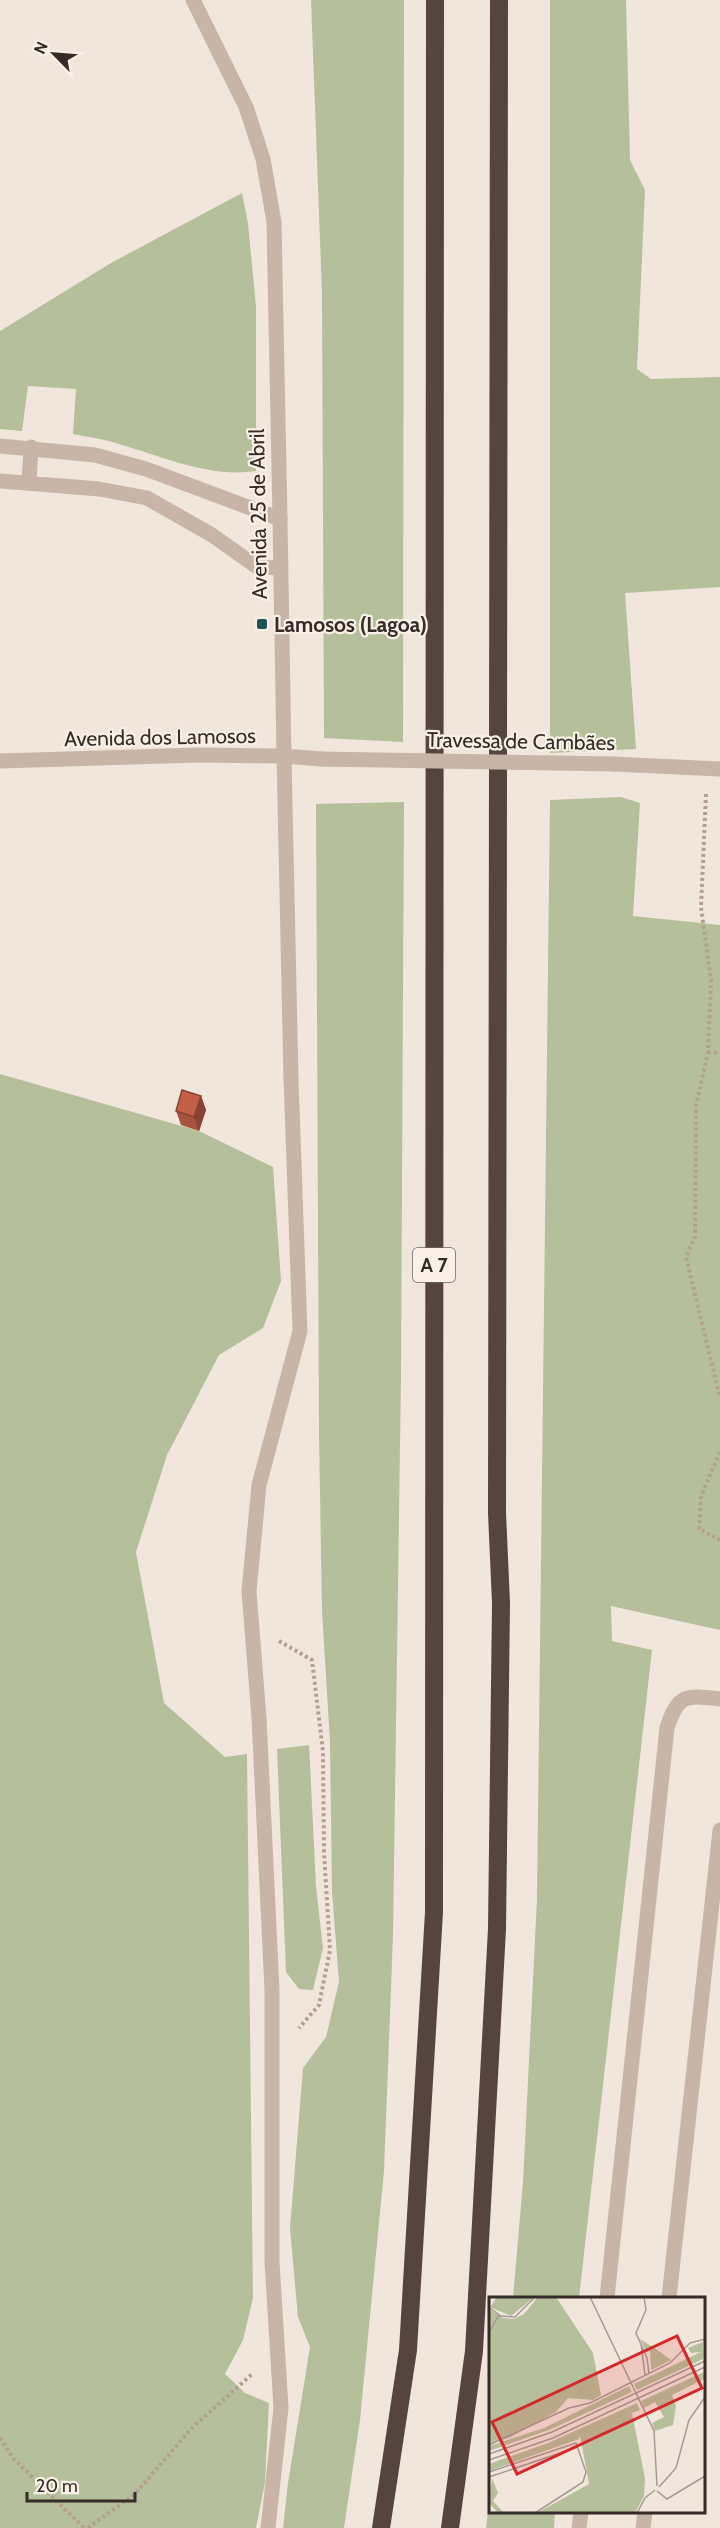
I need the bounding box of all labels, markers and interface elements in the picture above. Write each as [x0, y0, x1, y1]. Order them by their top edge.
north arrow [24, 24, 84, 84]
text: N [30, 39, 52, 57]
street label: Avenida 25 de Abril [244, 428, 272, 600]
place label: Lamosos (Lagoa) [274, 612, 427, 637]
marker: Lamosos (Lagoa) [255, 617, 269, 631]
street label: Avenida dos Lamosos [64, 723, 256, 751]
street label: Travessa de Cambães [427, 727, 616, 755]
road number: A 7 [413, 1248, 455, 1282]
inset map [489, 2297, 705, 2513]
scale bar [27, 2465, 135, 2503]
text: 20 m [36, 2475, 78, 2497]

